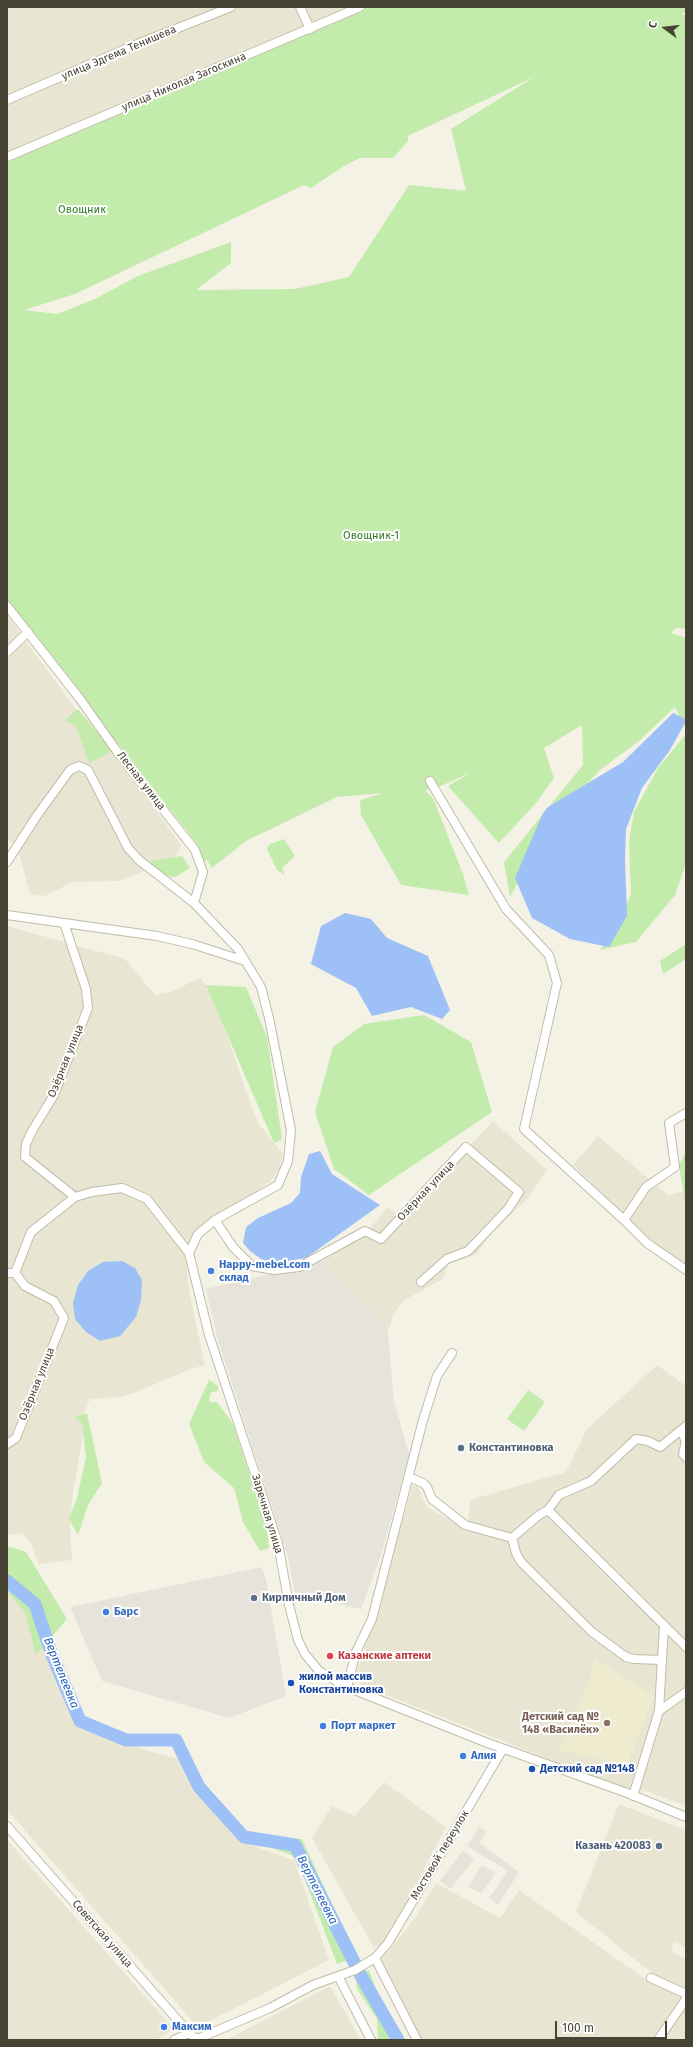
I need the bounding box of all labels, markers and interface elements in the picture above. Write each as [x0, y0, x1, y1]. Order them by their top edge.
north arrow [645, 8, 685, 48]
text: С [646, 20, 660, 30]
street label: улица Эдгема Тенишева [60, 23, 178, 83]
street label: улица Николая Загоскина [120, 50, 248, 114]
park label: Овощник [58, 203, 106, 217]
park label: Овощник-1 [343, 529, 399, 543]
street label: Лесная улица [114, 749, 168, 813]
street label: Озёрная улица [45, 1023, 87, 1099]
street label: Озёрная улица [395, 1158, 457, 1224]
place label: Happy-mebel.com склад [219, 1258, 310, 1284]
marker: Happy-mebel.com склад [206, 1266, 216, 1276]
street label: Озёрная улица [16, 1346, 58, 1422]
place label: Константиновка [469, 1441, 554, 1455]
marker: Константиновка [456, 1443, 466, 1453]
street label: Заречная улица [249, 1473, 285, 1555]
place label: Кирпичный Дом [262, 1591, 346, 1605]
marker: Кирпичный Дом [249, 1593, 259, 1603]
place label: Барс [114, 1605, 138, 1619]
marker: Барс [101, 1607, 111, 1617]
water label: Вертелеевка [40, 1635, 82, 1711]
place label: Казанские аптеки [338, 1649, 431, 1663]
marker: Казанские аптеки [325, 1651, 335, 1661]
place label: жилой массив Константиновка [299, 1670, 384, 1696]
marker: жилой массив Константиновка [286, 1678, 296, 1688]
place label: Детский сад № 148 «Василёк» [522, 1710, 599, 1736]
marker: Детский сад № 148 «Василёк» [602, 1718, 612, 1728]
place label: Порт маркет [331, 1719, 396, 1733]
marker: Порт маркет [318, 1721, 328, 1731]
place label: Алия [471, 1749, 496, 1763]
marker: Алия [458, 1751, 468, 1761]
place label: Детский сад №148 [540, 1762, 635, 1776]
marker: Детский сад №148 [527, 1764, 537, 1774]
street label: Мостовой переулок [408, 1808, 472, 1902]
place label: Казань 420083 [575, 1839, 651, 1853]
marker: Казань 420083 [654, 1841, 664, 1851]
water label: Вертелеевка [293, 1853, 341, 1927]
street label: Советская улица [69, 1897, 135, 1971]
scale bar [557, 2013, 669, 2039]
place label: Максим [172, 2020, 212, 2034]
text: 100 m [562, 2021, 594, 2035]
marker: Максим [159, 2022, 169, 2032]

